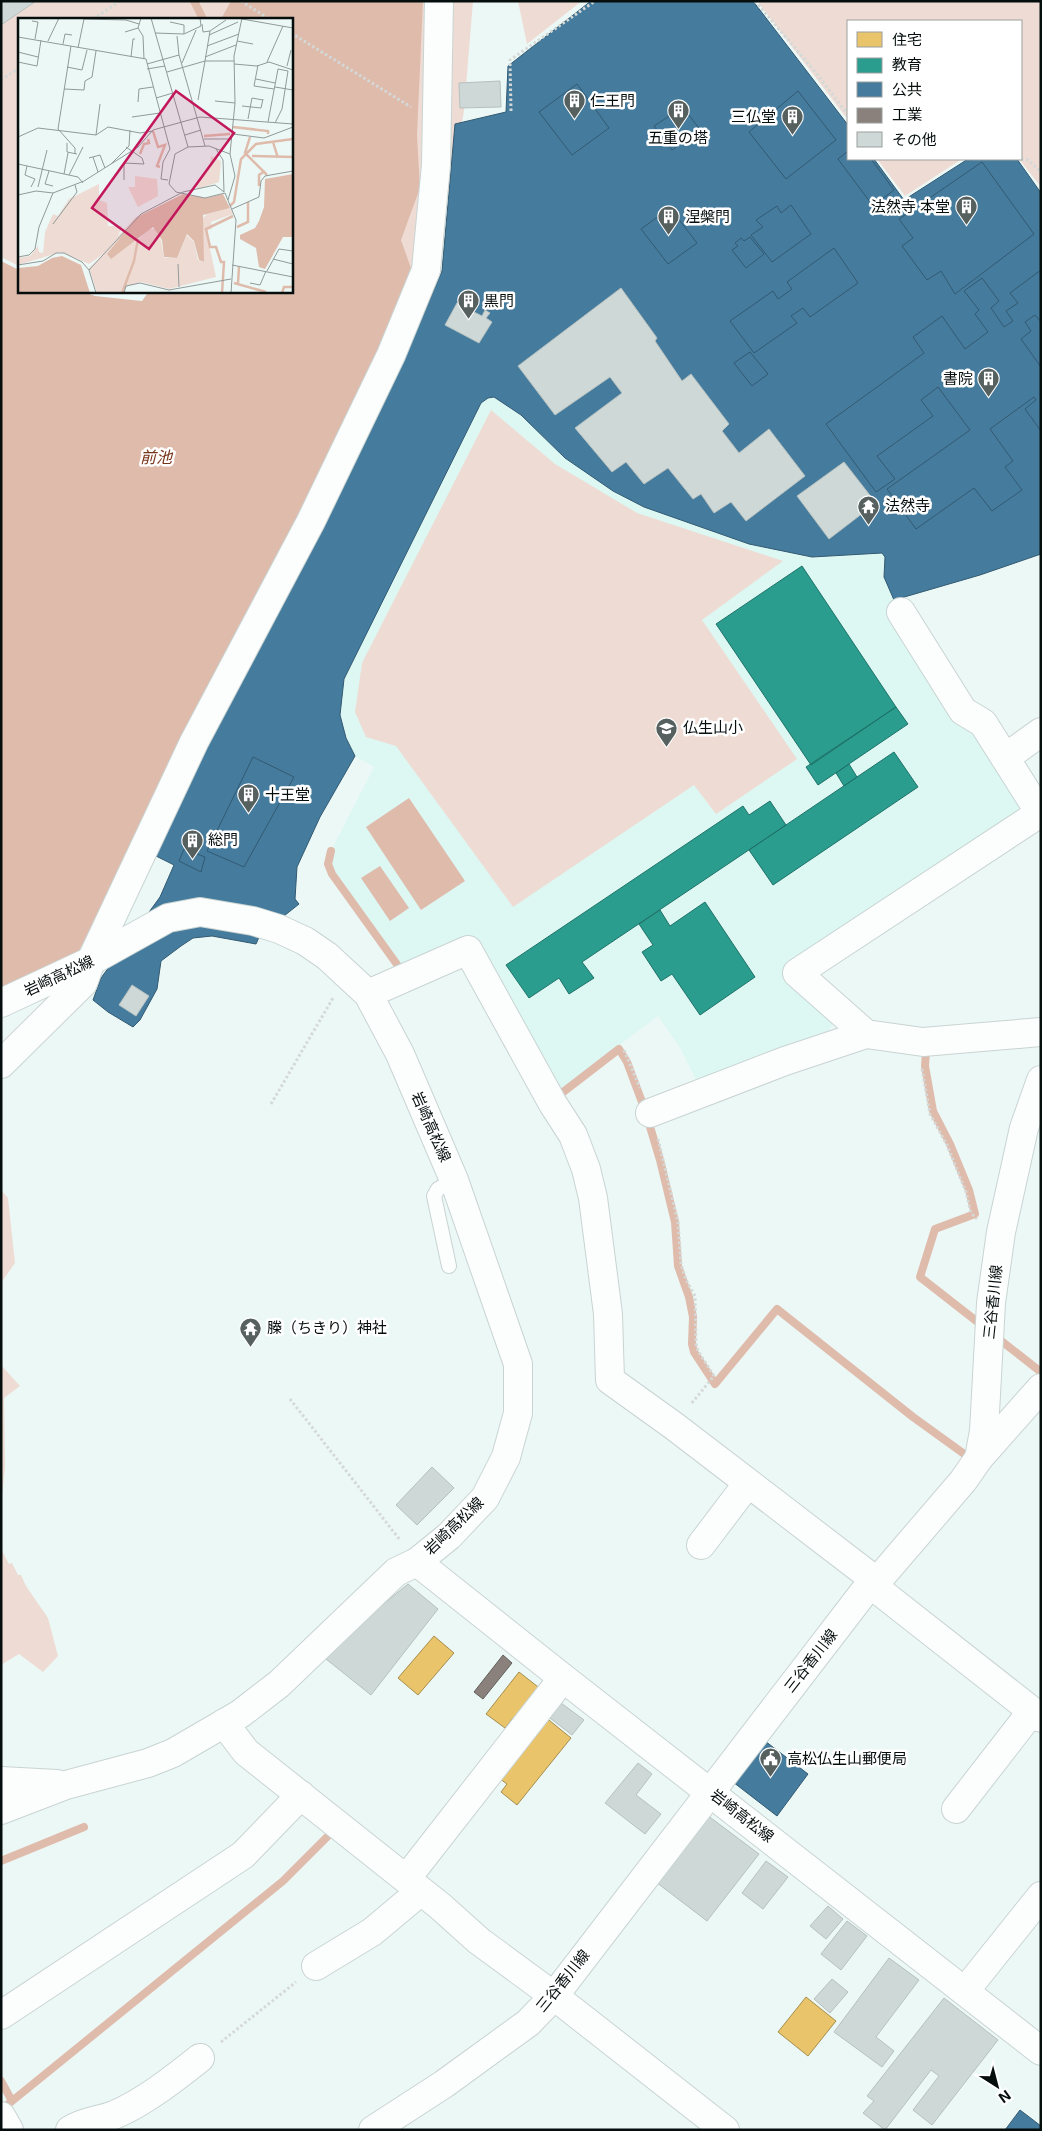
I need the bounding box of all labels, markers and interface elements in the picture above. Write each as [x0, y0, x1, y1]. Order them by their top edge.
inset map [18, 18, 292, 292]
legend [847, 20, 1022, 160]
text: 住宅 [892, 30, 922, 49]
text: 教育 [892, 55, 922, 74]
text: 公共 [892, 80, 922, 99]
building icon: 仁王門 [562, 89, 586, 120]
place label: 仁王門 [590, 91, 635, 110]
building icon: 五重の塔 [666, 98, 690, 129]
building icon: 三仏堂 [780, 105, 804, 136]
text: 工業 [892, 105, 922, 124]
place label: 三仏堂 [731, 107, 776, 126]
place label: 五重の塔 [648, 128, 708, 147]
text: その他 [892, 130, 937, 149]
building icon: 法然寺 本堂 [954, 195, 978, 226]
place label: 法然寺 本堂 [871, 197, 950, 216]
building icon: 涅槃門 [657, 205, 681, 236]
place label: 涅槃門 [685, 207, 730, 226]
building icon: 黒門 [456, 289, 480, 320]
place label: 黒門 [484, 291, 514, 310]
building icon: 書院 [977, 367, 1001, 398]
place label: 書院 [943, 369, 973, 388]
water label: 前池 [140, 447, 174, 467]
temple icon: 法然寺 [857, 494, 881, 525]
place label: 法然寺 [885, 496, 930, 515]
school or university icon: 仏生山小 [655, 716, 679, 747]
place label: 仏生山小 [683, 718, 743, 737]
building icon: 十王堂 [237, 783, 261, 814]
place label: 十王堂 [265, 785, 310, 804]
building icon: 総門 [180, 828, 204, 859]
place label: 総門 [208, 830, 238, 849]
street label: 岩崎高松線 [21, 951, 97, 1000]
street label: 岩崎高松線 [408, 1089, 455, 1165]
street label: 三谷香川線 [979, 1264, 1006, 1340]
temple icon: 榺（ちきり）神社 [239, 1316, 263, 1347]
place label: 榺（ちきり）神社 [267, 1318, 387, 1337]
street label: 岩崎高松線 [420, 1493, 487, 1559]
street label: 三谷香川線 [780, 1625, 841, 1696]
public building icon: 高松仏生山郵便局 [759, 1747, 783, 1778]
place label: 高松仏生山郵便局 [787, 1749, 907, 1768]
street label: 岩崎高松線 [707, 1785, 778, 1846]
street label: 三谷香川線 [532, 1946, 594, 2016]
north arrow [972, 2061, 1022, 2111]
text: N [996, 2087, 1014, 2107]

